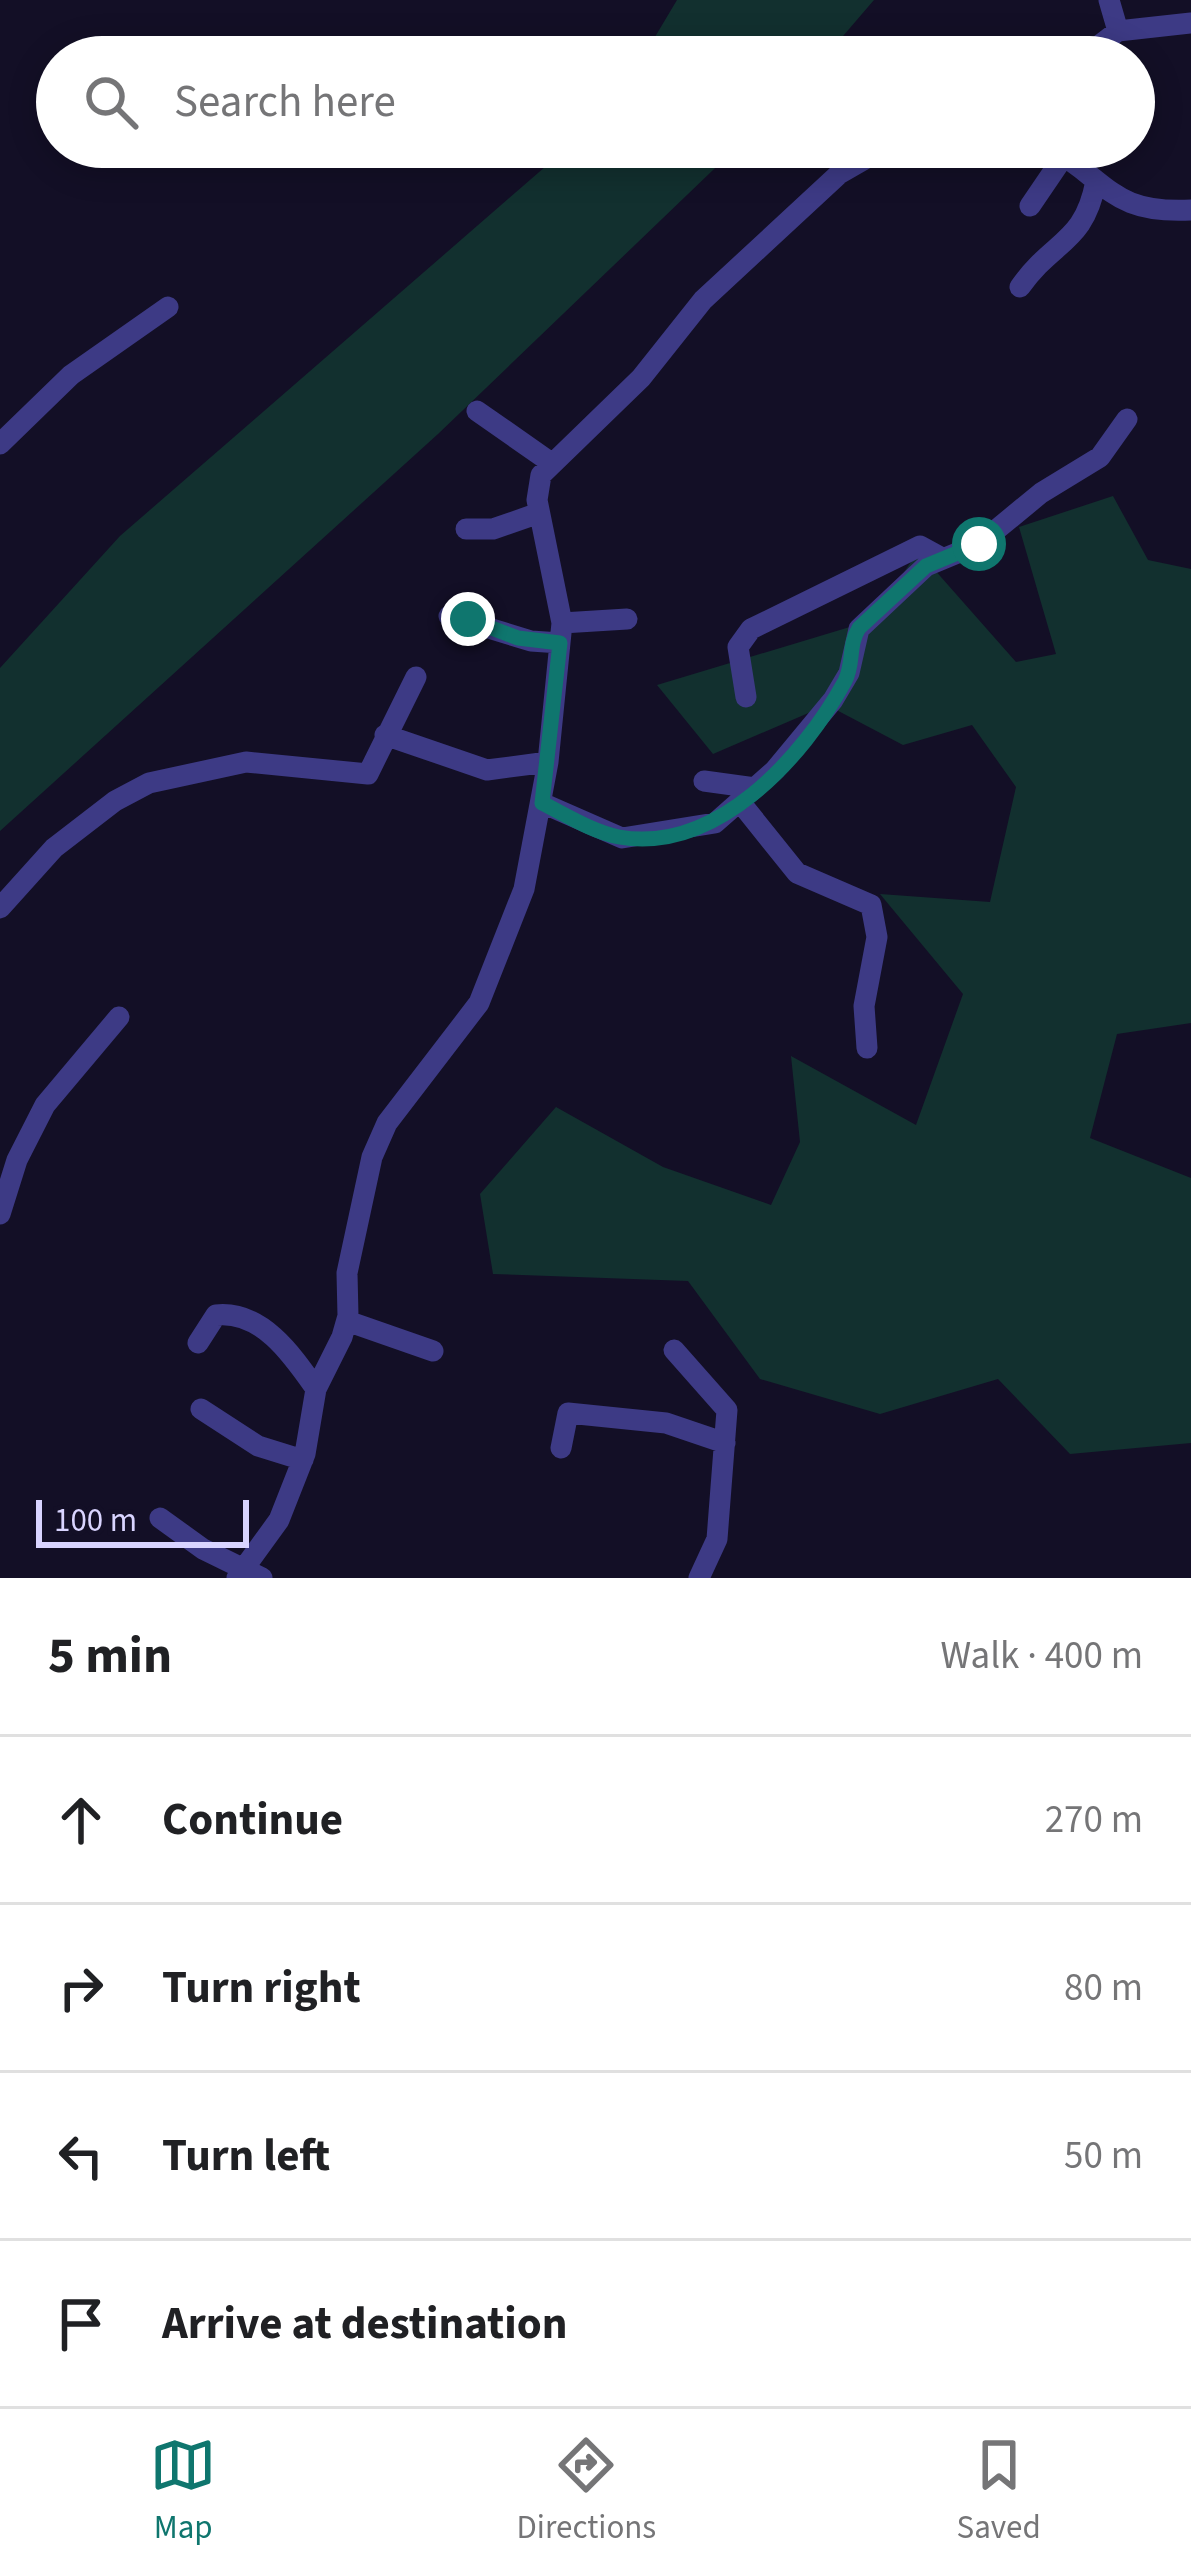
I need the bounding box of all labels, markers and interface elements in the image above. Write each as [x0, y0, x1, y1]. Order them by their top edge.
search box [36, 36, 1155, 168]
icon: search [78, 69, 144, 135]
text: Search here [174, 70, 396, 134]
route start [952, 517, 1006, 571]
route end [441, 592, 495, 646]
scale bar [36, 1494, 249, 1547]
text: 100 m [54, 1497, 137, 1544]
text: 5 min [48, 1620, 172, 1692]
text: Walk · 400 m [940, 1628, 1143, 1684]
icon: ahead [48, 1787, 114, 1853]
text: Continue [162, 1788, 343, 1852]
text: 270 m [1045, 1792, 1143, 1848]
icon: right [48, 1955, 114, 2021]
text: Turn right [162, 1956, 361, 2020]
text: 80 m [1064, 1960, 1143, 2016]
icon: left [48, 2123, 114, 2189]
text: Turn left [162, 2124, 330, 2188]
text: 50 m [1064, 2128, 1143, 2184]
icon: arrive [48, 2291, 114, 2357]
text: Arrive at destination [162, 2292, 567, 2356]
tab: Map [150, 2432, 216, 2551]
tab: Directions [517, 2432, 656, 2551]
tab: Saved [957, 2432, 1041, 2551]

